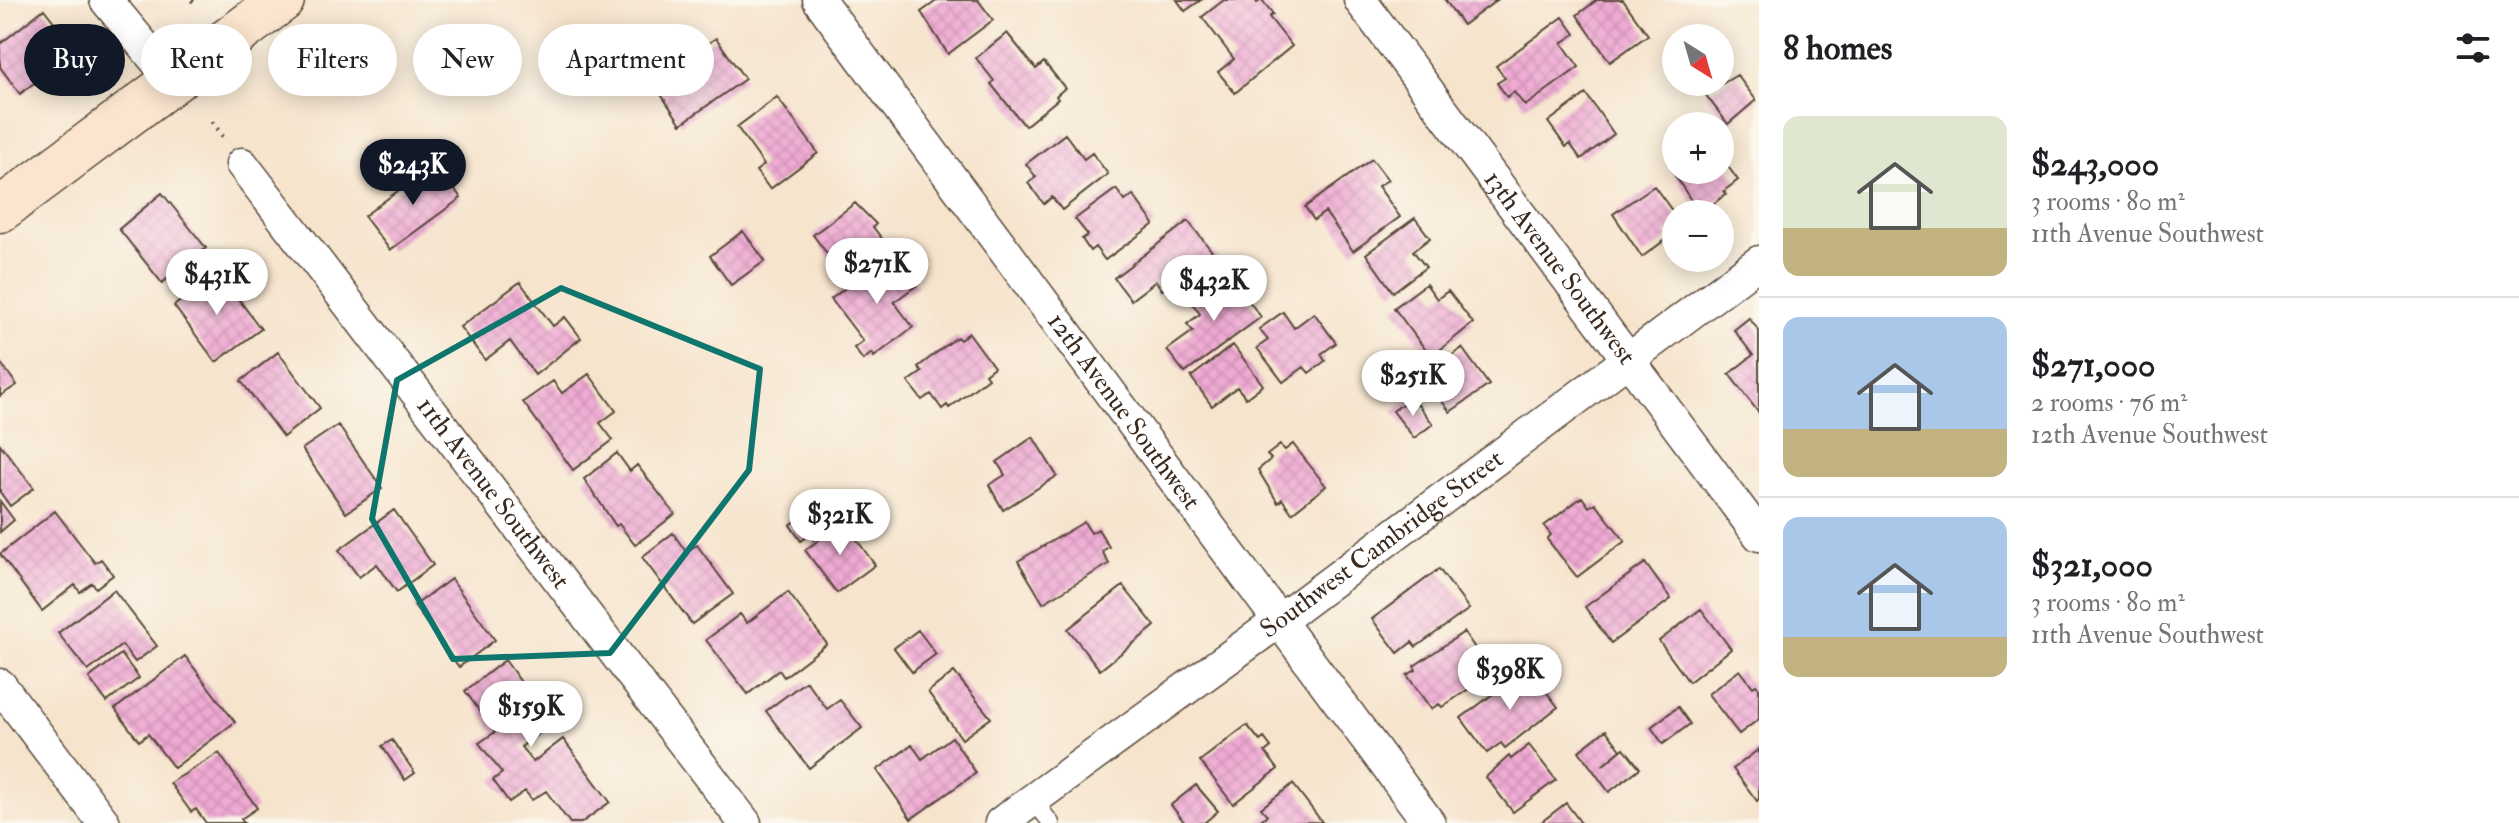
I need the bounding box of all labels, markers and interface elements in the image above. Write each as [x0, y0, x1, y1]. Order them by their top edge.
chip: Buy [24, 24, 125, 96]
chip: Rent [141, 24, 252, 96]
chip: Filters [268, 24, 397, 96]
chip: New [413, 24, 522, 96]
chip: Apartment [538, 24, 714, 96]
north arrow [1662, 24, 1734, 96]
map controls [1662, 24, 1734, 272]
icon: filters [2451, 26, 2495, 70]
text: 8 homes [1783, 27, 1892, 70]
button: + [1662, 112, 1734, 184]
pin: $243K [357, 139, 469, 207]
text: $243,000 [2031, 143, 2159, 186]
icon: home [1847, 148, 1943, 244]
text: $243K [378, 149, 448, 181]
street label: 13th Avenue Southwest [1477, 164, 1642, 371]
text: 3 rooms · 80 m² [2031, 186, 2185, 218]
button: − [1662, 200, 1734, 272]
text: 11th Avenue Southwest [2031, 218, 2264, 250]
pin: $271K [821, 238, 933, 306]
text: $271K [843, 248, 911, 280]
pin: $431K [161, 249, 273, 317]
pin: $432K [1158, 255, 1270, 323]
text: $431K [184, 259, 250, 291]
text: $432K [1179, 265, 1249, 297]
street label: 12th Avenue Southwest [1040, 307, 1207, 516]
text: $271,000 [2031, 344, 2156, 387]
icon: home [1847, 349, 1943, 445]
pin: $251K [1357, 350, 1469, 418]
text: $251K [1380, 360, 1446, 392]
text: 2 rooms · 76 m² [2031, 387, 2187, 419]
street label: 11th Avenue Southwest [410, 391, 577, 595]
text: 12th Avenue Southwest [2031, 419, 2268, 451]
street label: Southwest Cambridge Street [1254, 443, 1510, 645]
pin: $321K [784, 489, 896, 557]
text: $321K [807, 499, 873, 531]
text: $321,000 [2031, 544, 2153, 587]
icon: home [1847, 549, 1943, 645]
text: 3 rooms · 80 m² [2031, 587, 2185, 619]
text: 11th Avenue Southwest [2031, 619, 2264, 651]
pin: $398K [1454, 644, 1566, 712]
text: $398K [1476, 654, 1544, 686]
pin: $159K [475, 681, 587, 749]
text: $159K [498, 691, 564, 723]

